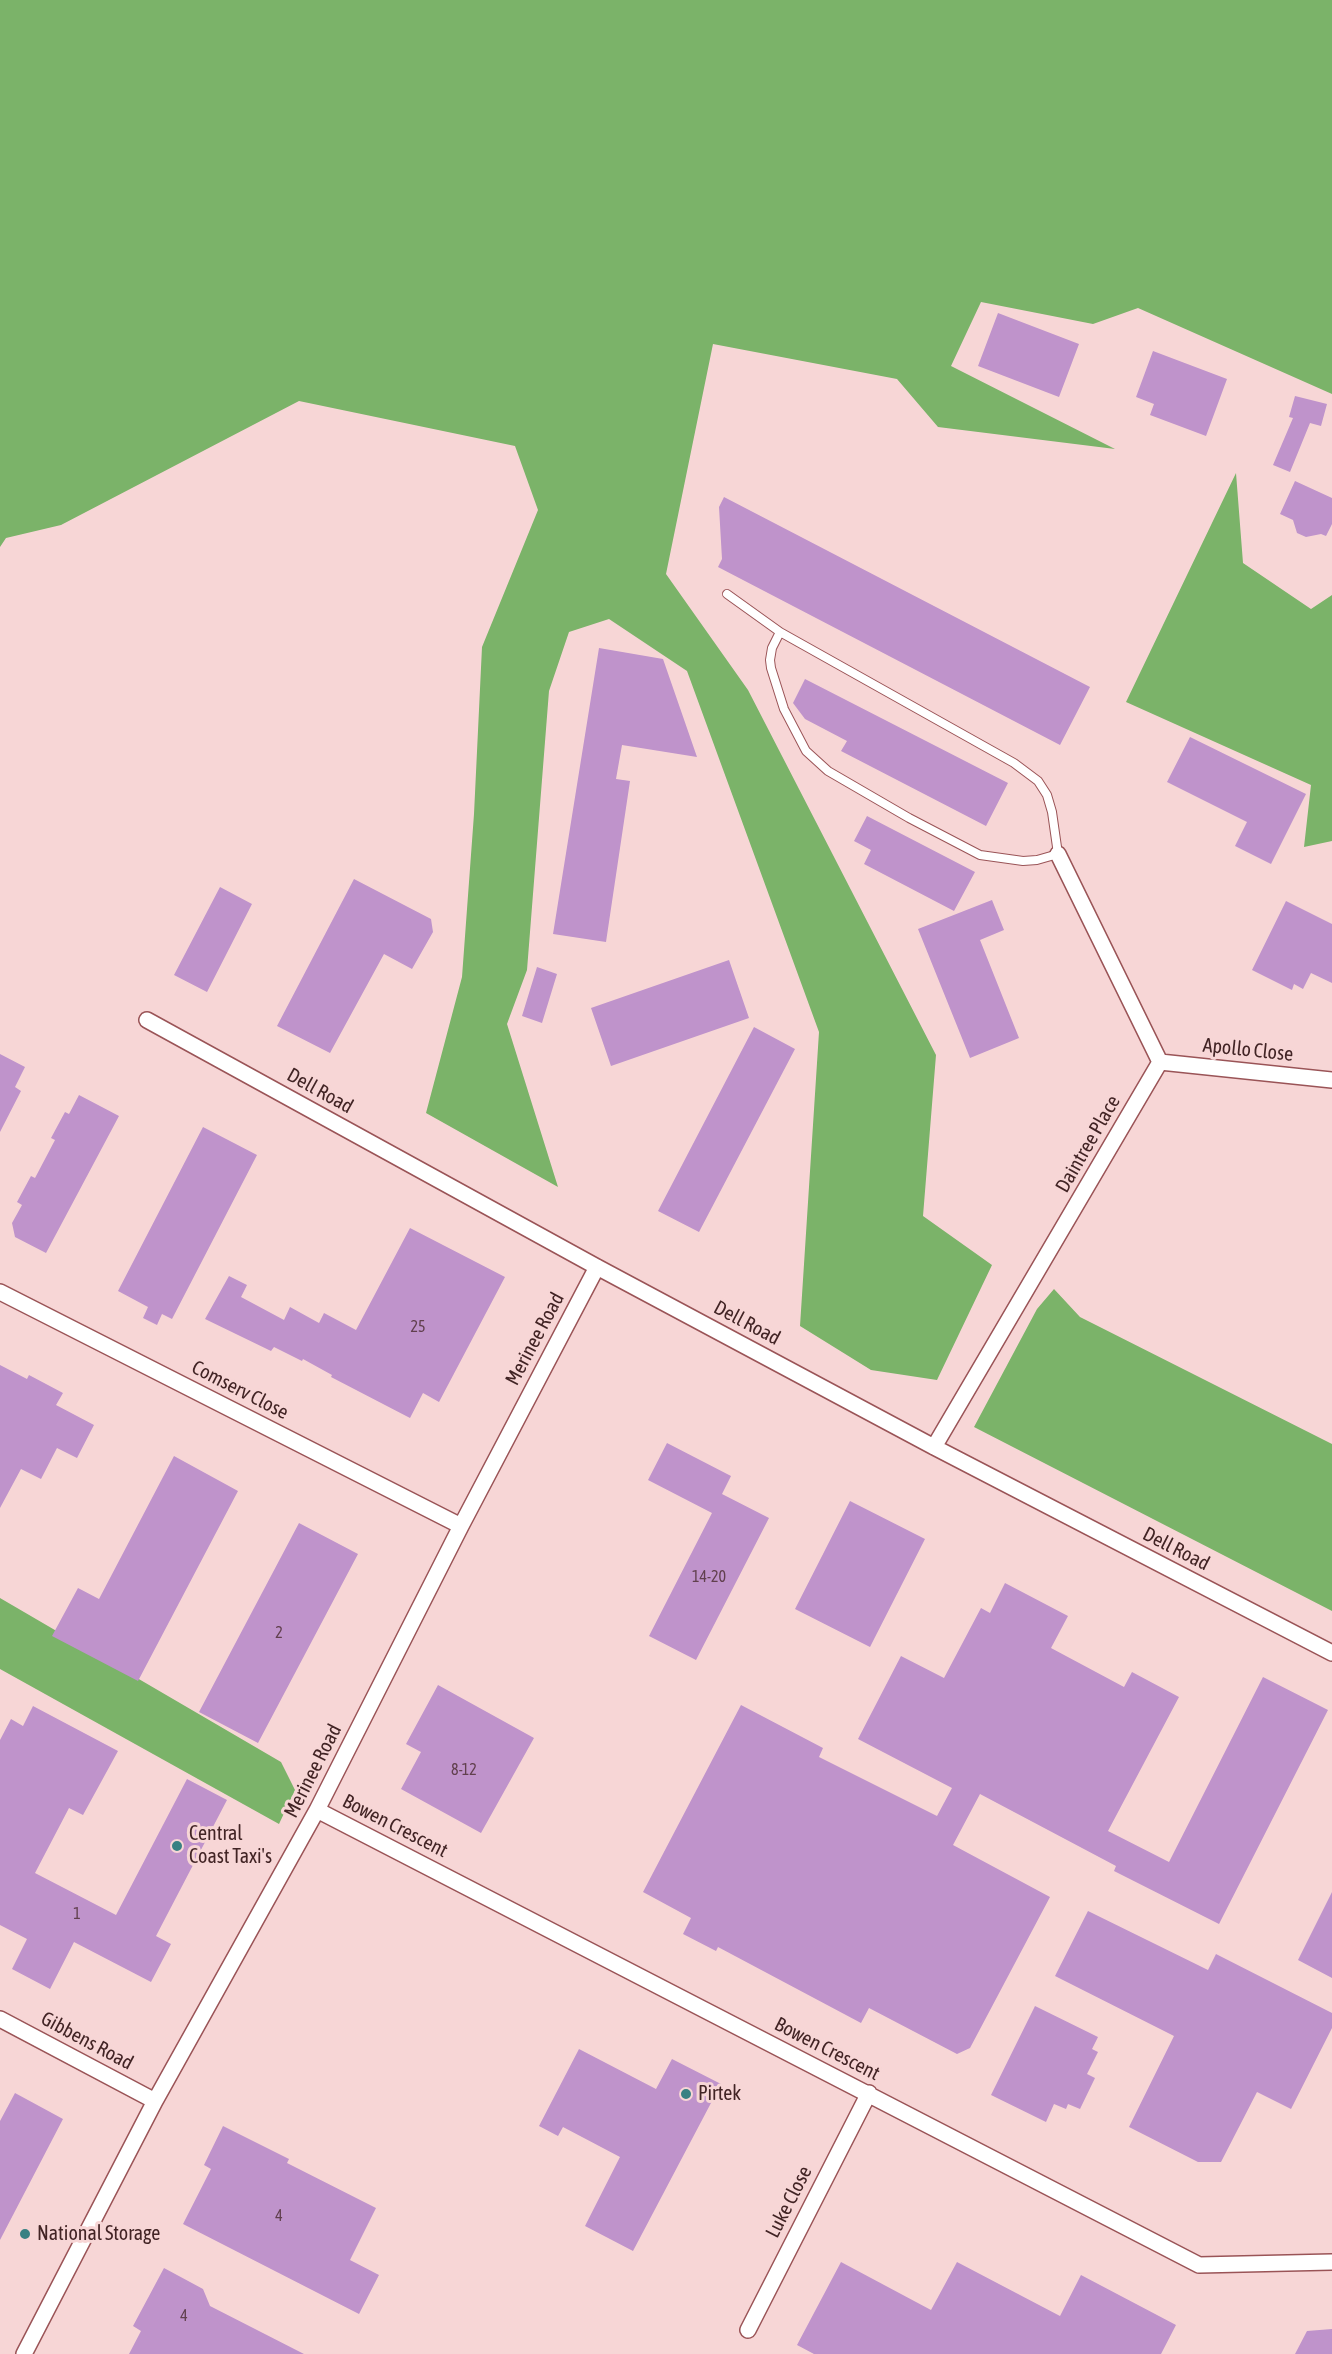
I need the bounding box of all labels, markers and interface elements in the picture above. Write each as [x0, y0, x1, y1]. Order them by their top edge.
street label: Apollo Close [1202, 1033, 1294, 1067]
street label: Dell Road [283, 1063, 357, 1119]
street label: Daintree Place [1051, 1091, 1125, 1197]
street label: Merinee Road [501, 1288, 569, 1390]
street label: Dell Road [710, 1296, 784, 1350]
house number: 25 [410, 1317, 426, 1337]
street label: Comserv Close [188, 1355, 292, 1425]
street label: Dell Road [1139, 1522, 1213, 1576]
house number: 14-20 [692, 1567, 726, 1587]
house number: 2 [275, 1623, 283, 1643]
street label: Merinee Road [279, 1720, 347, 1822]
house number: 8-12 [451, 1760, 477, 1780]
street label: Bowen Crescent [338, 1789, 452, 1863]
place label: Central Coast Taxi's [189, 1822, 272, 1869]
marker: Central Coast Taxi's [170, 1839, 184, 1853]
house number: 1 [73, 1904, 81, 1924]
street label: Gibbens Road [37, 2007, 137, 2075]
street label: Bowen Crescent [770, 2012, 884, 2086]
place label: Pirtek [698, 2082, 741, 2106]
marker: Pirtek [679, 2087, 693, 2101]
street label: Luke Close [761, 2162, 817, 2242]
house number: 4 [275, 2206, 283, 2226]
place label: National Storage [37, 2222, 160, 2246]
marker: National Storage [18, 2227, 32, 2241]
house number: 4 [180, 2306, 188, 2326]

